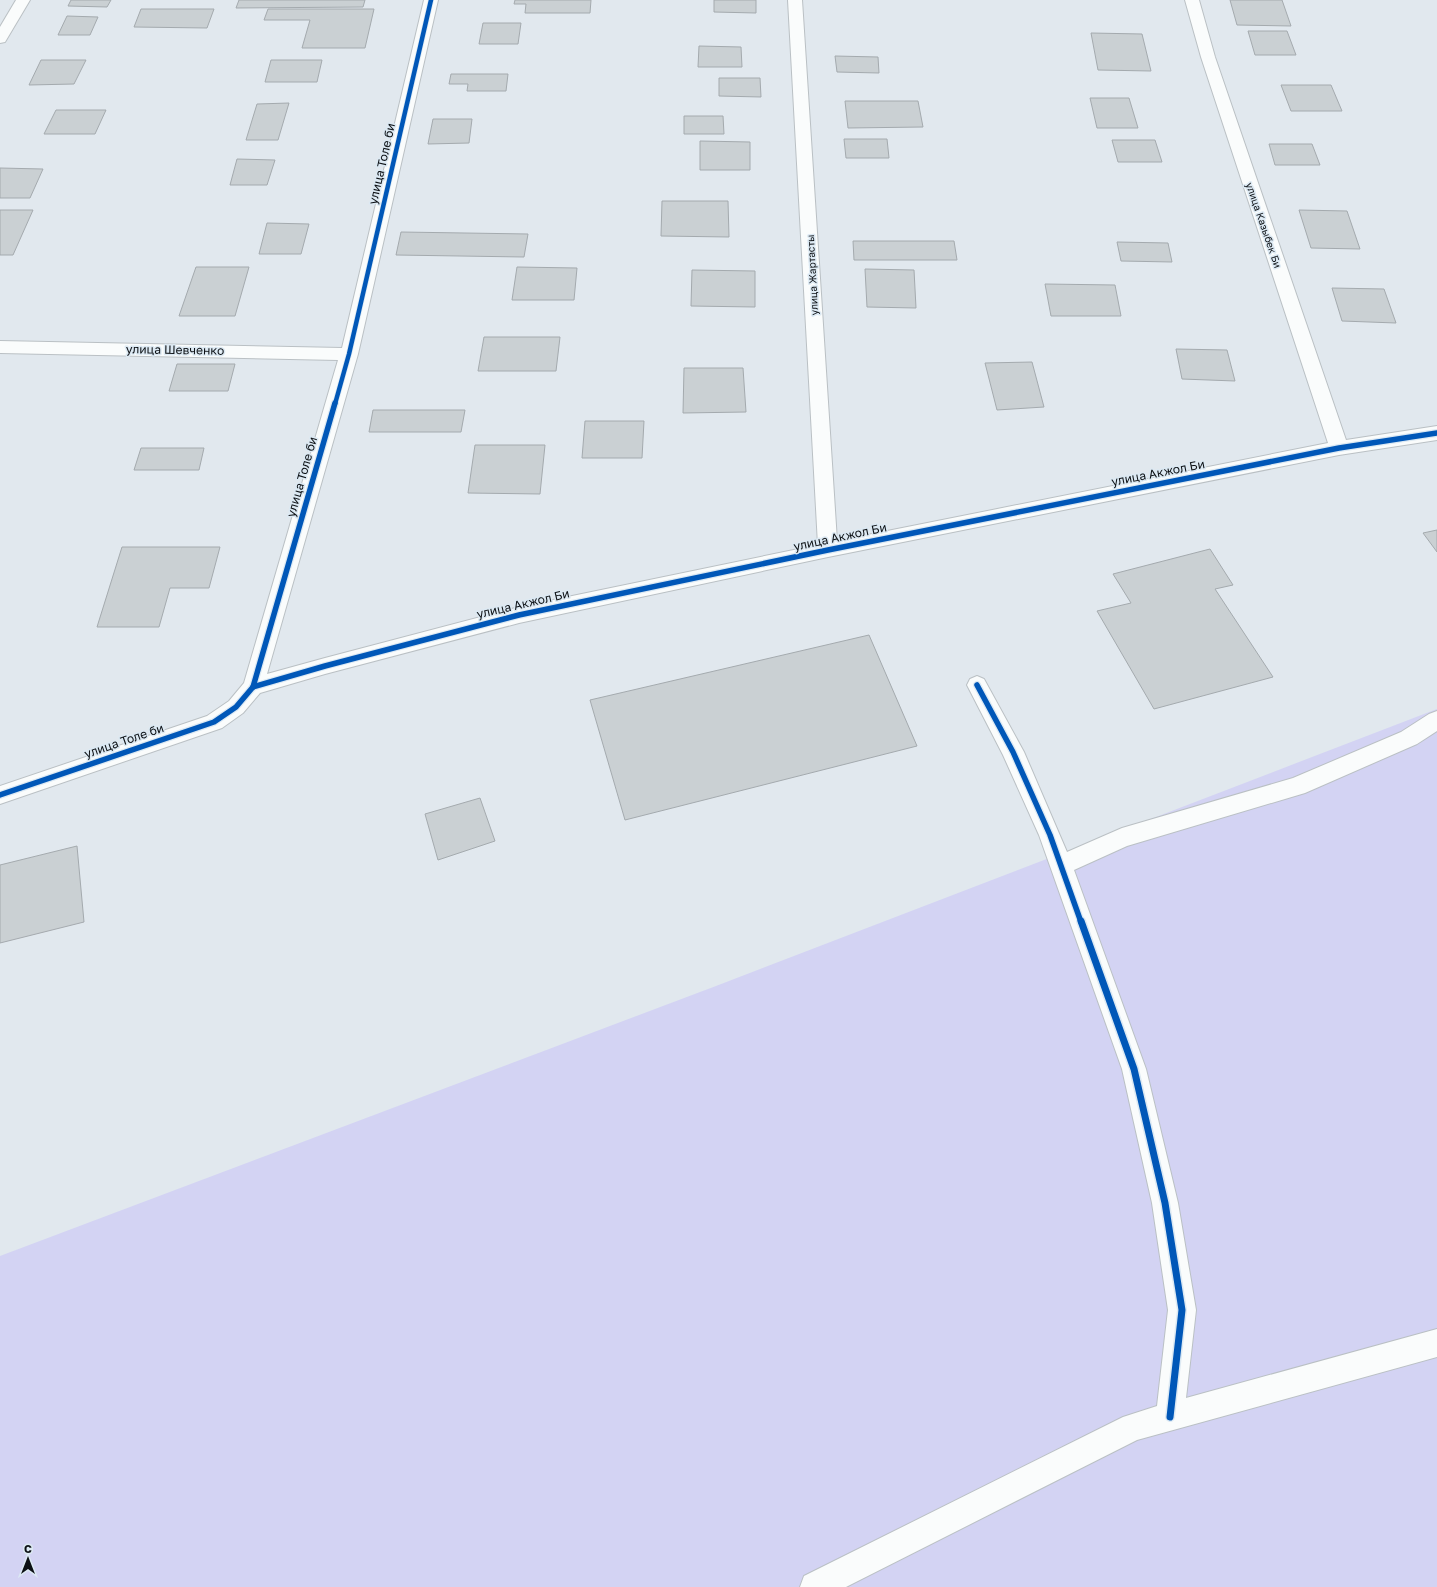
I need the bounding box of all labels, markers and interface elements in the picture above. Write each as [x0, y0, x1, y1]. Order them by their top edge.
street label: улица Толе би [365, 122, 398, 206]
street label: улица Казыбек Би [1244, 181, 1284, 269]
street label: улица Жартасты [804, 234, 820, 316]
street label: улица Шевченко [126, 341, 224, 358]
street label: улица Толе би [283, 435, 320, 519]
street label: улица Акжол Би [1110, 456, 1206, 489]
street label: улица Акжол Би [792, 519, 888, 554]
street label: улица Акжол Би [475, 586, 571, 622]
street label: улица Толе би [82, 720, 166, 761]
north arrow [8, 1539, 48, 1579]
text: С [24, 1542, 32, 1555]

